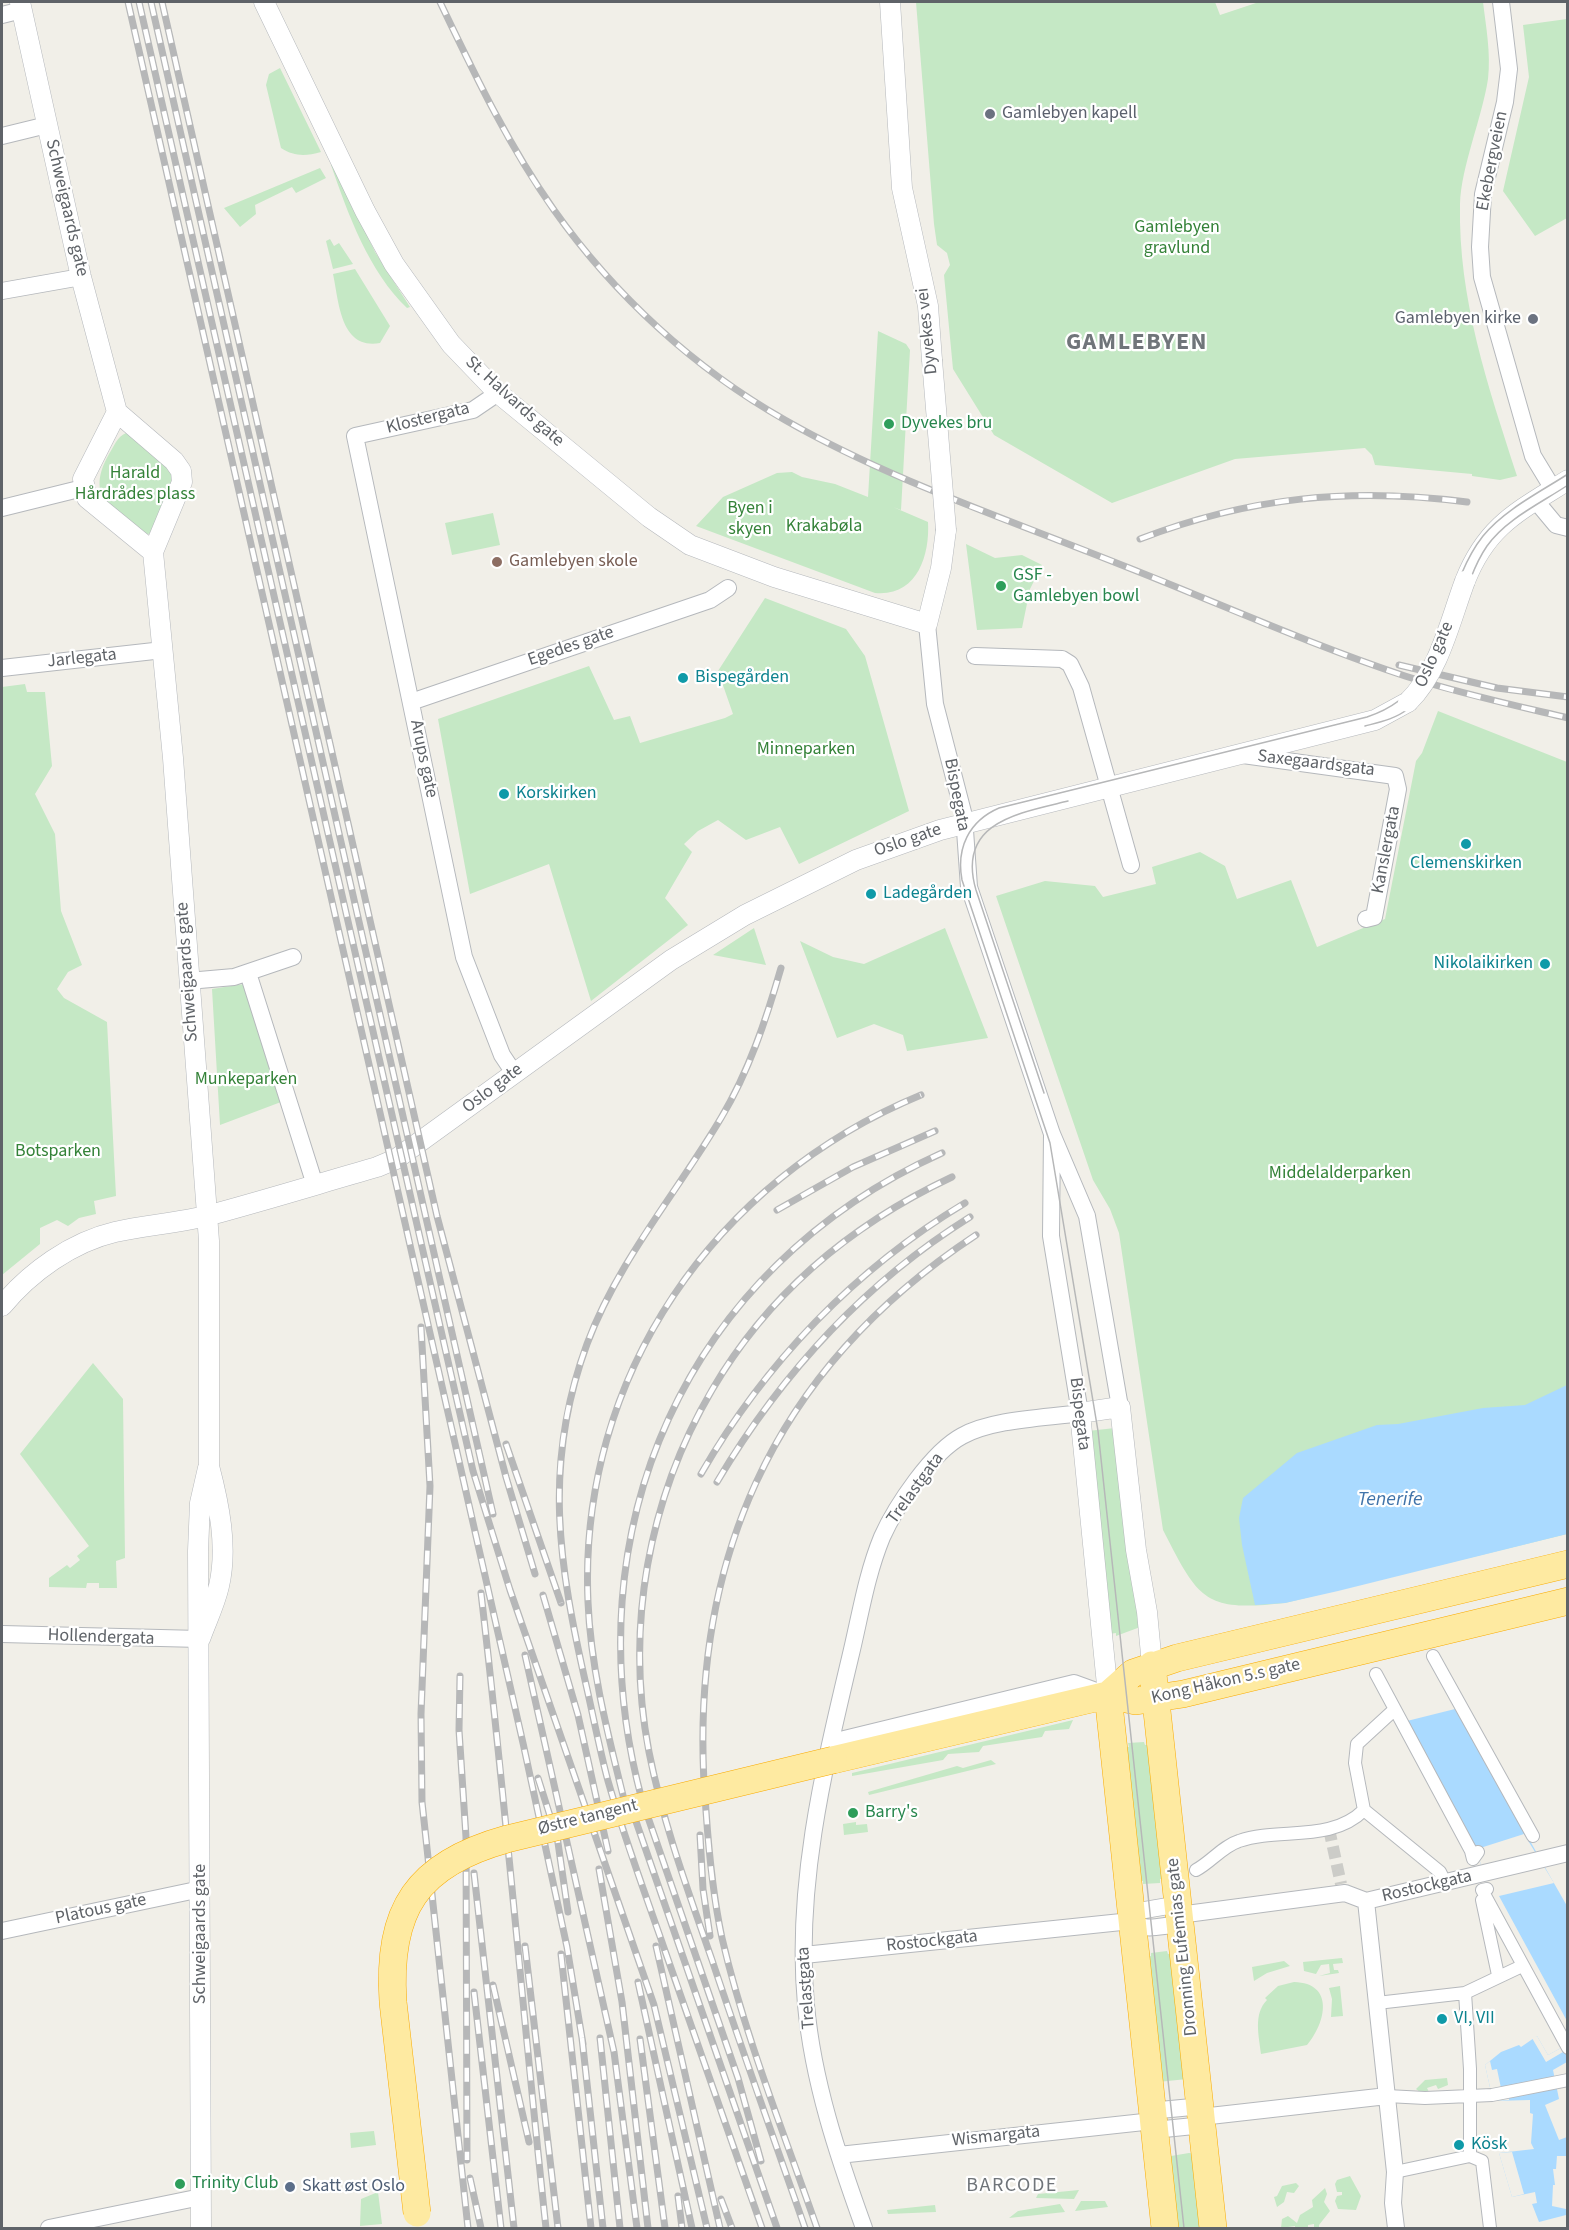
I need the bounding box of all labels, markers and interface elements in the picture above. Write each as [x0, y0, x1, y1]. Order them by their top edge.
place label: Gamlebyen kapell [1002, 103, 1137, 125]
marker: Gamlebyen kapell [983, 107, 997, 121]
street label: Ekebergveien [1473, 109, 1513, 213]
street label: Schweigaards gate [40, 137, 92, 279]
park label: Gamlebyen gravlund [1134, 217, 1220, 260]
street label: Dyvekes vei [913, 287, 943, 375]
place label: Gamlebyen kirke [1395, 308, 1521, 330]
marker: Gamlebyen kirke [1526, 312, 1540, 326]
district label: GAMLEBYEN [1066, 330, 1208, 358]
street label: St. Halvards gate [460, 352, 568, 452]
street label: Klostergata [384, 398, 472, 440]
place label: Dyvekes bru [901, 413, 992, 435]
marker: Dyvekes bru [882, 417, 896, 431]
park label: Harald Hårdrådes plass [75, 463, 195, 506]
park label: Byen i skyen [727, 498, 773, 540]
park label: Krakabøla [786, 516, 862, 538]
place label: Gamlebyen skole [509, 551, 638, 573]
marker: Gamlebyen skole [490, 555, 504, 569]
place label: GSF - Gamlebyen bowl [1013, 565, 1139, 608]
marker: GSF - Gamlebyen bowl [994, 579, 1008, 593]
street label: Oslo gate [1411, 619, 1459, 691]
street label: Egedes gate [525, 622, 617, 672]
street label: Jarlegata [46, 645, 118, 673]
place label: Bispegården [695, 667, 789, 689]
marker: Bispegården [676, 671, 690, 685]
street label: Arups gate [404, 718, 442, 800]
park label: Minneparken [757, 739, 855, 761]
street label: Saxegaardsgata [1256, 746, 1376, 782]
street label: Bispegata [938, 757, 974, 833]
place label: Korskirken [516, 783, 597, 805]
marker: Korskirken [497, 787, 511, 801]
street label: Kanslergata [1368, 804, 1406, 896]
street label: Oslo gate [871, 819, 945, 863]
marker: Clemenskirken [1459, 837, 1473, 851]
place label: Clemenskirken [1410, 853, 1522, 875]
place label: Ladegården [883, 883, 972, 905]
marker: Ladegården [864, 887, 878, 901]
street label: Schweigaards gate [172, 901, 204, 1043]
place label: Nikolaikirken [1434, 953, 1533, 975]
marker: Nikolaikirken [1538, 957, 1552, 971]
street label: Oslo gate [459, 1059, 527, 1119]
park label: Munkeparken [195, 1069, 297, 1091]
park label: Botsparken [15, 1141, 101, 1163]
park label: Middelalderparken [1269, 1163, 1411, 1185]
street label: Bispegata [1064, 1376, 1094, 1452]
street label: Trelastgata [883, 1449, 949, 1529]
water label: Tenerife [1357, 1489, 1423, 1513]
street label: Hollendergata [47, 1625, 155, 1651]
street label: Kong Håkon 5.s gate [1149, 1654, 1303, 1710]
street label: Østre tangent [536, 1795, 640, 1841]
place label: Barry's [865, 1802, 918, 1824]
marker: Barry's [846, 1806, 860, 1820]
street label: Dronning Eufemias gate [1163, 1857, 1203, 2037]
street label: Schweigaards gate [190, 1864, 212, 2004]
street label: Rostockgata [1380, 1866, 1474, 1908]
street label: Platous gate [54, 1890, 148, 1930]
street label: Rostockgata [885, 1926, 979, 1958]
street label: Trelastgata [793, 1946, 821, 2030]
place label: VI, VII [1454, 2008, 1495, 2030]
marker: VI, VII [1435, 2012, 1449, 2026]
street label: Wismargata [951, 2122, 1041, 2152]
place label: Kösk [1471, 2134, 1507, 2156]
marker: Kösk [1452, 2138, 1466, 2152]
place label: Trinity Club [192, 2173, 278, 2195]
district label: BARCODE [966, 2175, 1058, 2199]
place label: Skatt øst Oslo [302, 2176, 405, 2198]
marker: Trinity Club [173, 2177, 187, 2191]
marker: Skatt øst Oslo [283, 2180, 297, 2194]

